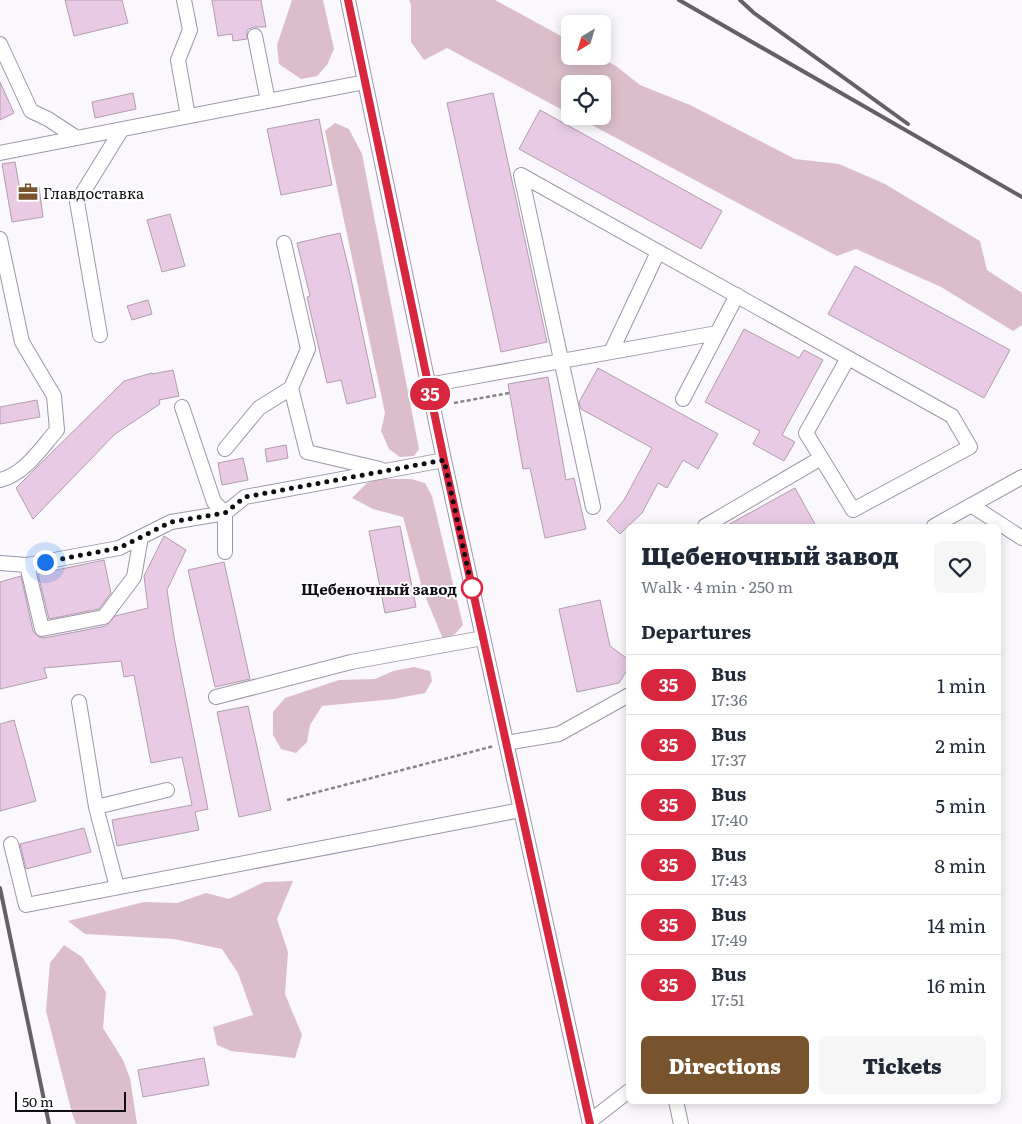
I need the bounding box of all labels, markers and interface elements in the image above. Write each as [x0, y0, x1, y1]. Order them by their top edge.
north arrow [561, 15, 611, 65]
map controls [561, 15, 611, 125]
button: locate [561, 75, 611, 125]
office icon: Главдоставка [17, 181, 39, 203]
place label: Главдоставка [43, 181, 145, 204]
line badge: 35 [408, 378, 452, 410]
text: 35 [420, 380, 440, 407]
text: Щебеночный завод [641, 537, 899, 572]
button: heart [934, 541, 986, 593]
your location [33, 550, 58, 575]
text: Walk · 4 min · 250 m [641, 574, 793, 598]
place label: Щебеночный завод [301, 577, 457, 600]
marker: Щебеночный завод [461, 577, 483, 599]
text: Departures [641, 617, 751, 645]
text: Bus [711, 659, 746, 687]
text: 35 [659, 671, 678, 698]
text: 1 min [937, 671, 986, 699]
text: 17:36 [711, 687, 747, 711]
text: Bus [711, 719, 746, 747]
text: 35 [659, 731, 678, 758]
text: 2 min [935, 731, 986, 759]
text: 17:37 [711, 747, 746, 771]
text: Bus [711, 779, 746, 807]
text: 35 [659, 791, 678, 818]
text: 5 min [935, 791, 986, 819]
text: 17:40 [711, 807, 748, 831]
text: Bus [711, 839, 746, 867]
text: 35 [659, 851, 678, 878]
text: 8 min [934, 851, 986, 879]
text: 17:43 [711, 867, 747, 891]
text: Bus [711, 899, 746, 927]
text: 35 [659, 911, 678, 938]
text: 14 min [927, 911, 986, 939]
text: 17:49 [711, 927, 747, 951]
text: Bus [711, 959, 746, 987]
text: 35 [659, 971, 678, 998]
text: 16 min [927, 971, 986, 999]
text: 17:51 [711, 987, 745, 1011]
button: Directions [641, 1036, 809, 1094]
button: Tickets [819, 1036, 986, 1094]
scale bar [15, 1089, 126, 1112]
text: 50 m [22, 1091, 54, 1111]

